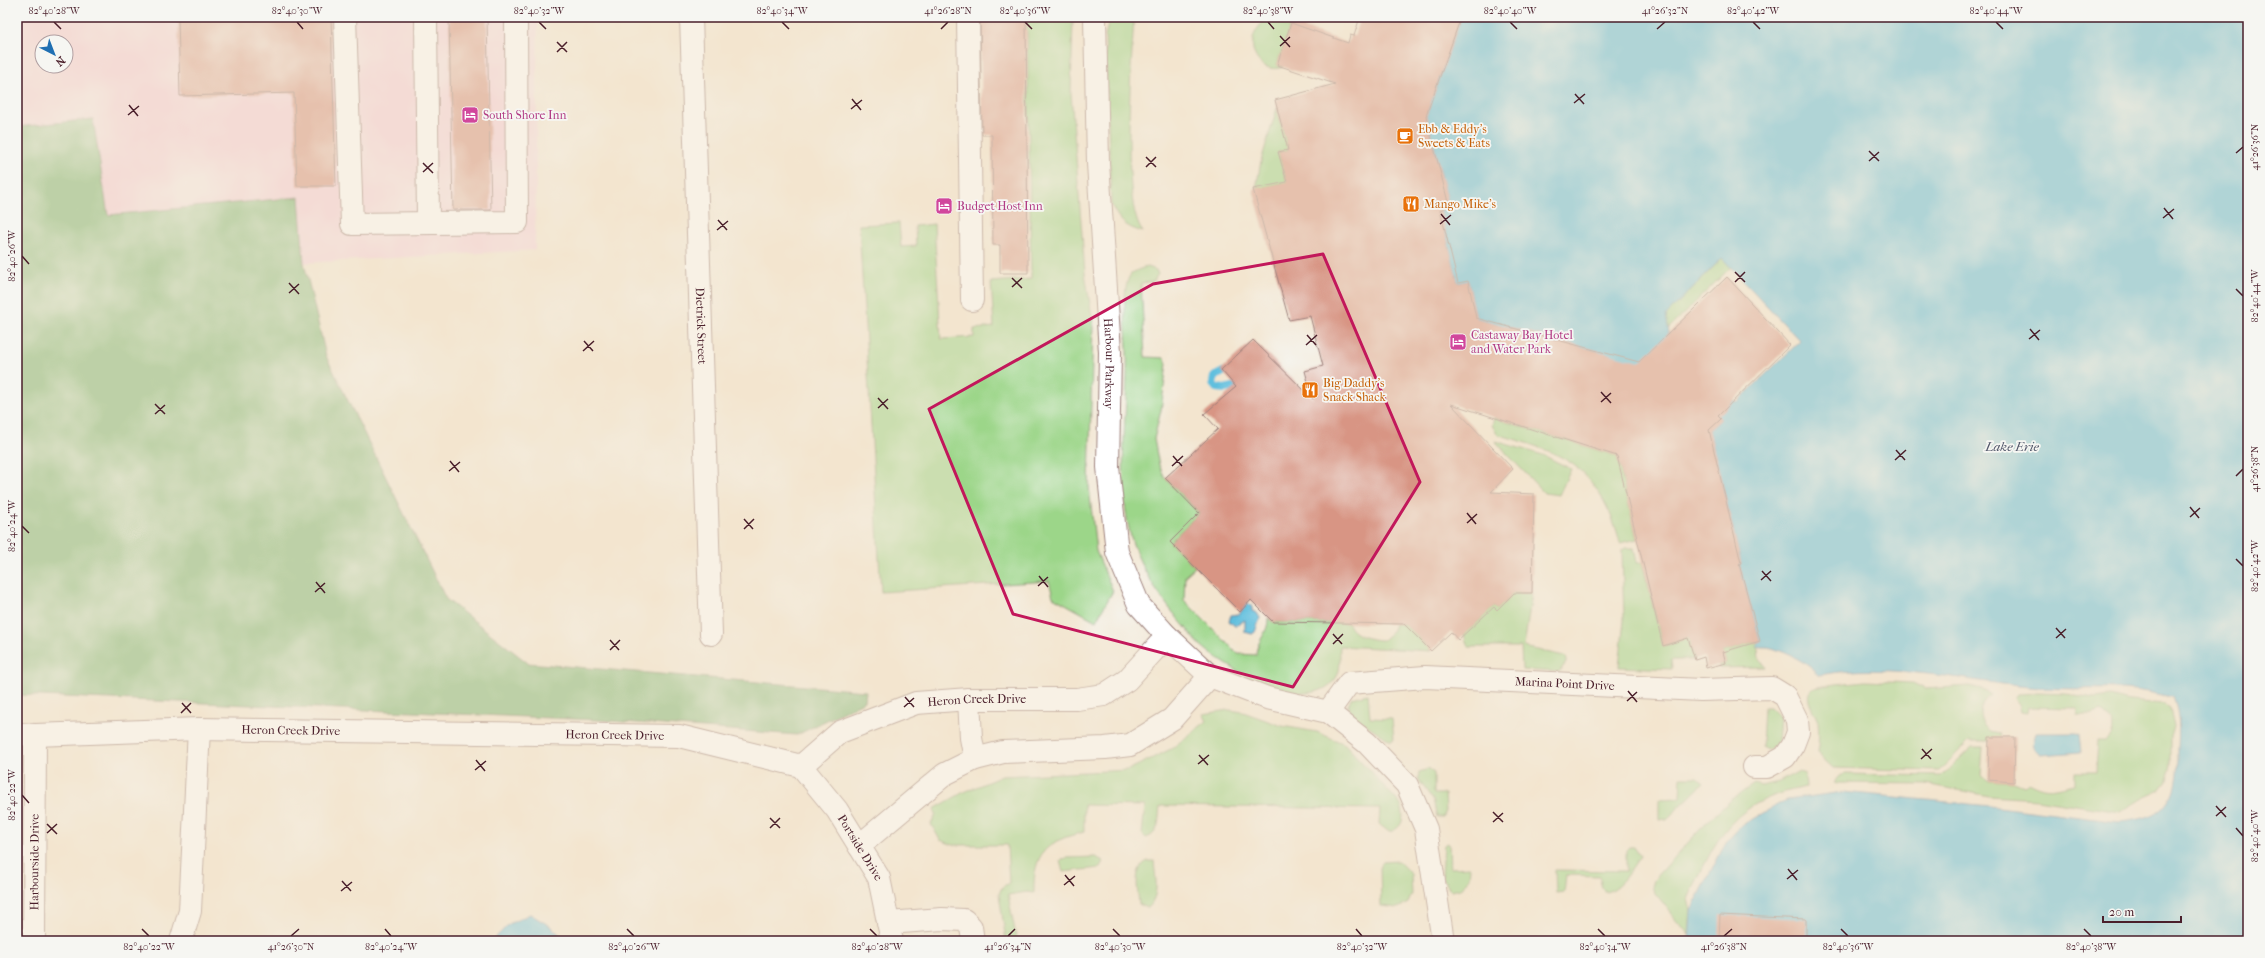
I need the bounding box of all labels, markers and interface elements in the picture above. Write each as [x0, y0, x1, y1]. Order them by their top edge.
text: 82°40'28"W [28, 5, 81, 17]
text: 82°40'30"W [272, 5, 324, 17]
text: 82°40'32"W [514, 5, 565, 17]
text: 82°40'34"W [756, 5, 809, 17]
text: 41°26'28"N [924, 5, 972, 17]
text: 82°40'36"W [1000, 5, 1051, 17]
text: 82°40'38"W [1243, 5, 1294, 17]
text: 82°40'40"W [1484, 5, 1537, 17]
text: 41°26'32"N [1642, 5, 1689, 17]
text: 82°40'42"W [1727, 5, 1780, 17]
text: 82°40'44"W [1970, 5, 2024, 17]
north arrow [34, 34, 74, 74]
text: N [52, 53, 68, 69]
hotel icon: South Shore Inn [460, 105, 480, 125]
place label: South Shore Inn [483, 108, 567, 122]
place label: Ebb & Eddy's Sweets & Eats [1418, 122, 1490, 150]
text: 41°26'36"N [2249, 123, 2261, 170]
cafe icon: Ebb & Eddy's Sweets & Eats [1395, 126, 1415, 146]
restaurant icon: Mango Mike's [1401, 194, 1421, 214]
hotel icon: Budget Host Inn [934, 196, 954, 216]
place label: Mango Mike's [1424, 197, 1496, 211]
place label: Budget Host Inn [957, 199, 1043, 213]
text: 82°40'26"W [6, 229, 18, 282]
text: 82°40'44"W [2249, 268, 2261, 322]
street label: Dietrick Street [693, 287, 709, 365]
street label: Harbour Parkway [1101, 318, 1117, 410]
place label: Castaway Bay Hotel and Water Park [1471, 328, 1573, 356]
hotel icon: Castaway Bay Hotel and Water Park [1448, 332, 1468, 352]
place label: Big Daddy's Snack Shack [1323, 376, 1386, 404]
restaurant icon: Big Daddy's Snack Shack [1300, 380, 1320, 400]
water label: Lake Erie [1984, 439, 2039, 454]
text: 41°26'38"N [2249, 445, 2261, 492]
text: 82°40'24"W [6, 499, 18, 552]
text: 82°40'42"W [2249, 539, 2261, 592]
street label: Marina Point Drive [1515, 674, 1615, 693]
street label: Heron Creek Drive [927, 692, 1026, 709]
street label: Heron Creek Drive [241, 723, 340, 738]
street label: Heron Creek Drive [565, 727, 664, 743]
text: 82°40'22"W [6, 768, 18, 821]
text: 82°40'40"W [2249, 809, 2261, 862]
street label: Portside Drive [835, 812, 886, 883]
street label: Harbourside Drive [27, 814, 42, 910]
scale bar [2103, 898, 2181, 924]
text: 20 m [2109, 905, 2134, 919]
text: 82°40'22"W [123, 941, 176, 953]
text: 41°26'30"N [268, 941, 315, 953]
text: 82°40'24"W [365, 941, 418, 953]
text: 82°40'26"W [608, 941, 661, 953]
text: 82°40'28"W [851, 941, 904, 953]
text: 41°26'34"N [984, 941, 1032, 953]
text: 82°40'30"W [1095, 941, 1147, 953]
text: 82°40'32"W [1337, 941, 1388, 953]
text: 82°40'34"W [1579, 941, 1632, 953]
text: 41°26'38"N [1701, 941, 1748, 953]
text: 82°40'36"W [1823, 941, 1874, 953]
text: 82°40'38"W [2066, 941, 2117, 953]

